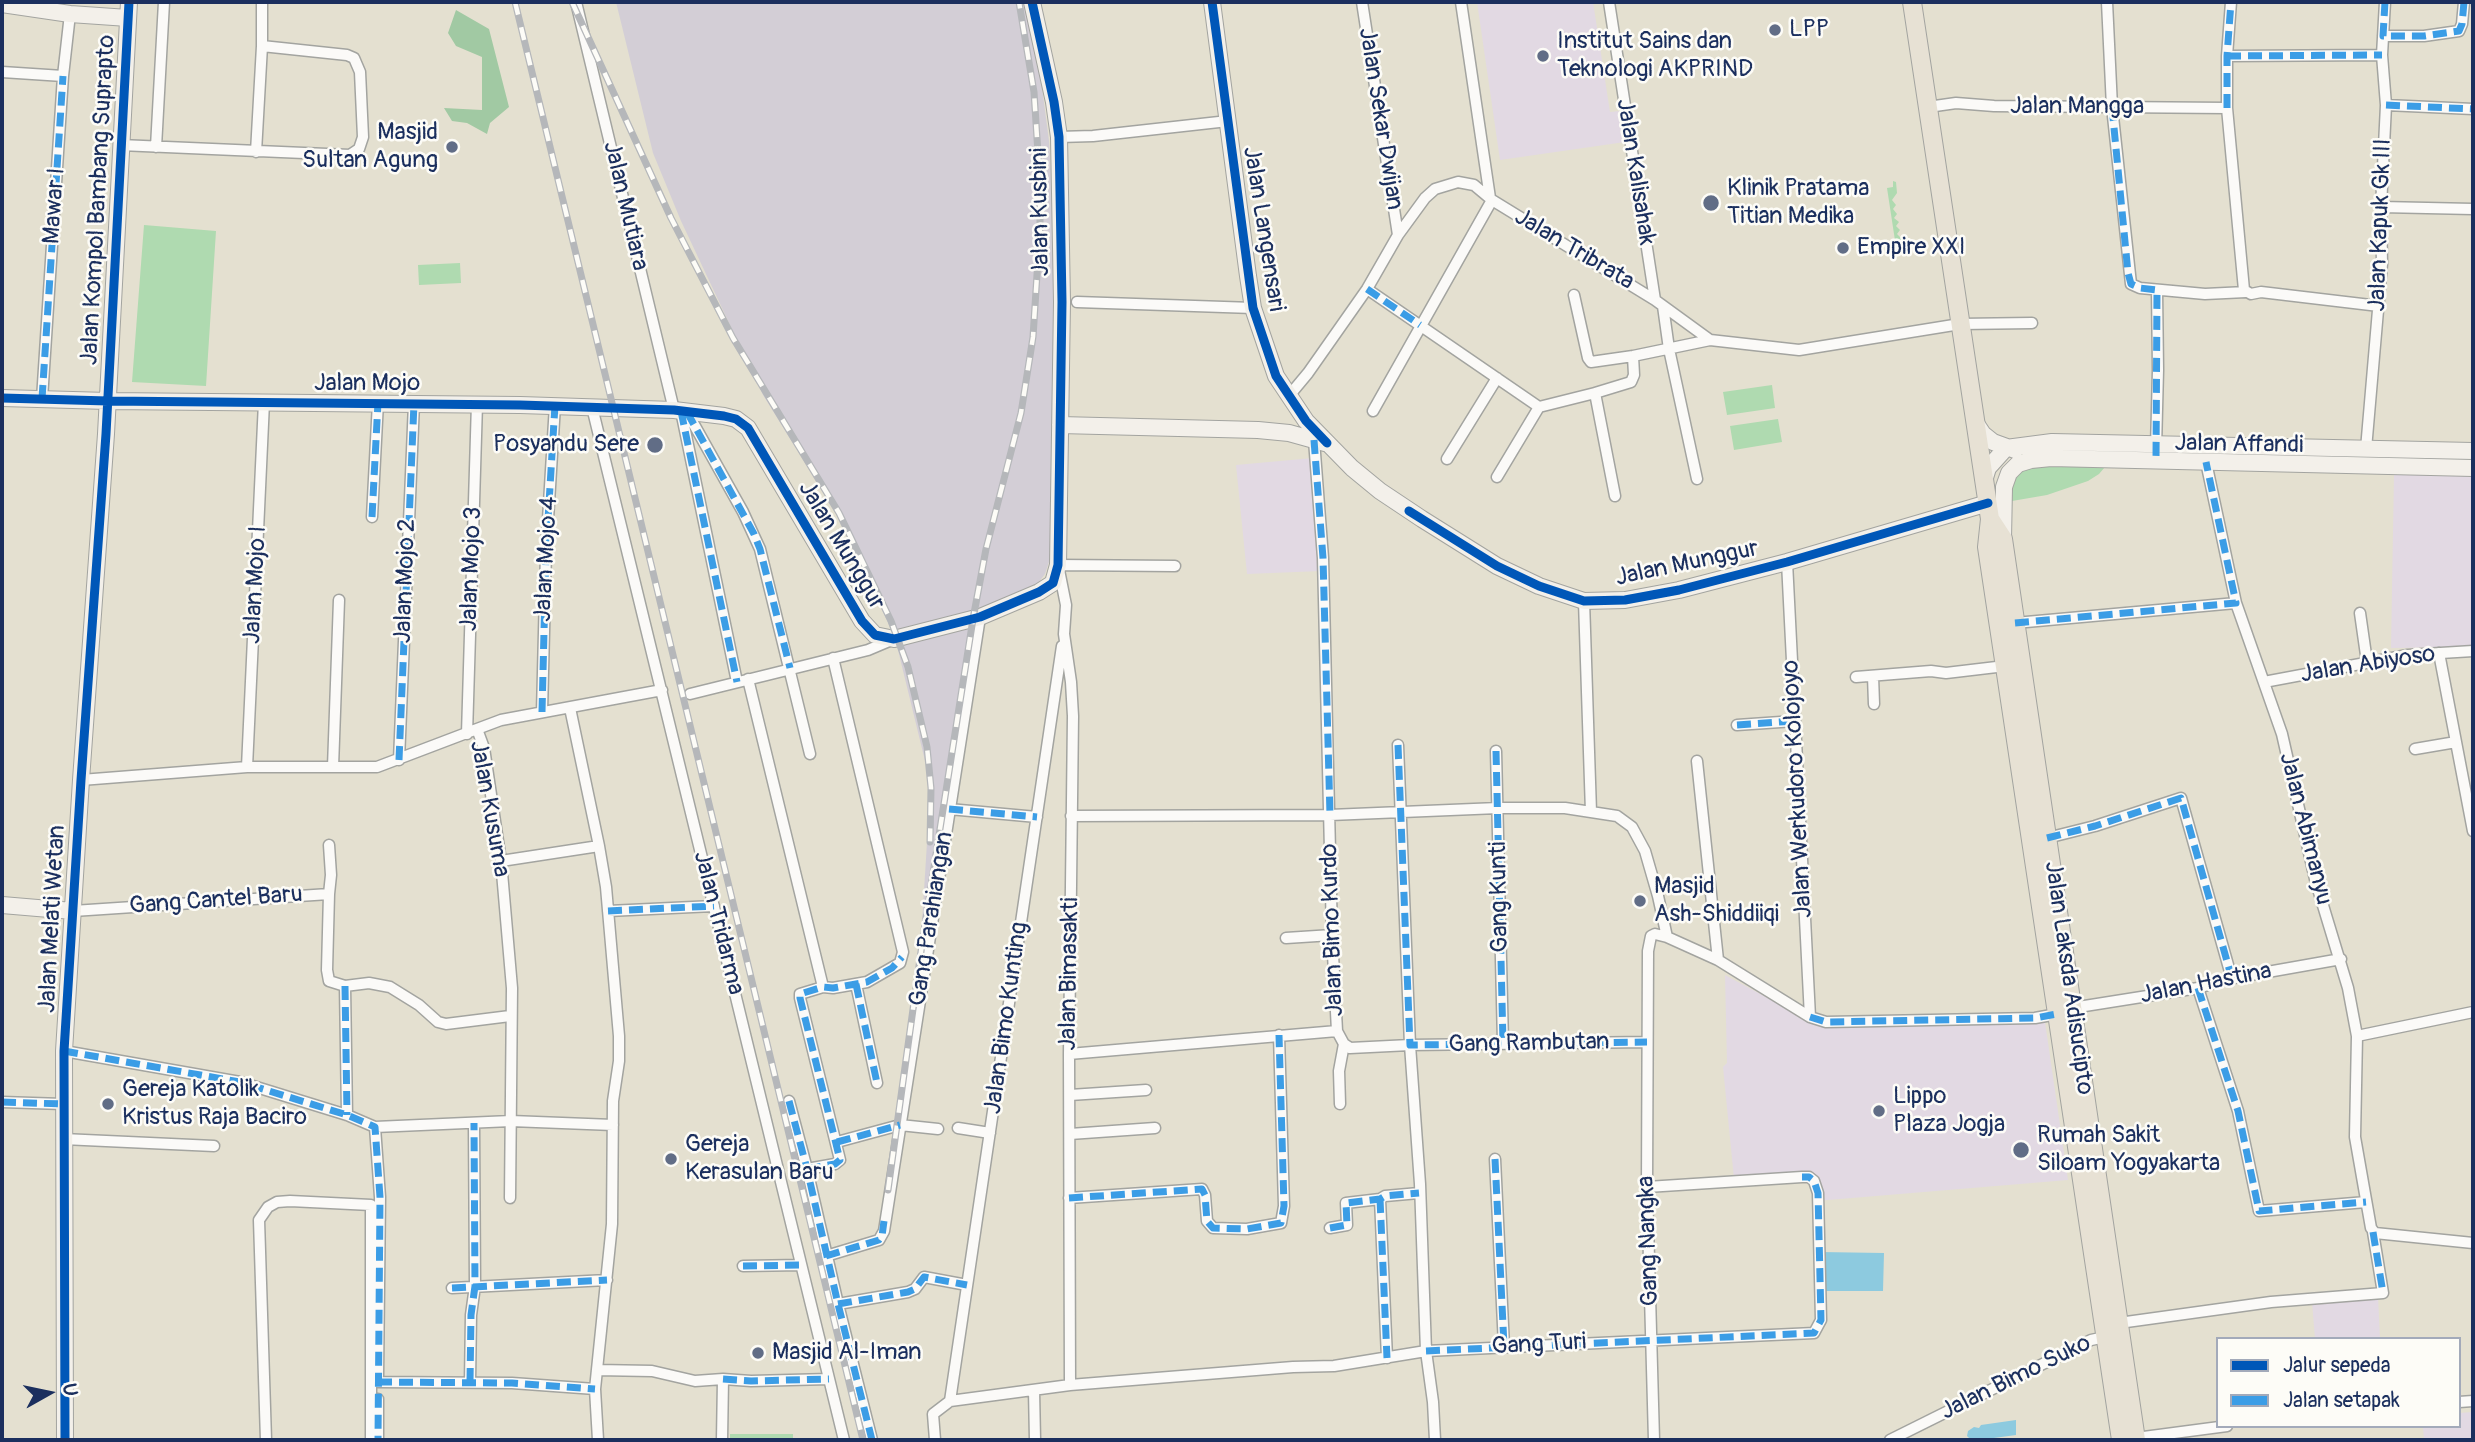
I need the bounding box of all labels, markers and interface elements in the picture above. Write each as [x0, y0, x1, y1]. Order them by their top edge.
place label: LPP [1789, 16, 1829, 44]
marker: LPP [1767, 22, 1783, 38]
street label: Jalan Sekar Dwijan [1351, 26, 1409, 212]
place label: Institut Sains dan Teknologi AKPRIND [1557, 28, 1753, 84]
street label: Jalan Kompol Bambang Suprapto [76, 34, 122, 366]
marker: Institut Sains dan Teknologi AKPRIND [1535, 48, 1551, 64]
street label: Jalan Mangga [2010, 93, 2144, 121]
street label: Jalan Kalisahak [1609, 97, 1661, 247]
place label: Masjid Sultan Agung [302, 119, 438, 175]
street label: Jalan Kapuk Gk III [2364, 138, 2398, 312]
marker: Masjid Sultan Agung [444, 139, 460, 155]
street label: Jalan Mutiara [596, 139, 654, 273]
street label: Jalan Langensari [1236, 145, 1290, 313]
street label: Jalan Kusbini [1025, 147, 1057, 277]
street label: Mawar I [38, 167, 72, 245]
place label: Klinik Pratama Titian Medika [1727, 175, 1869, 231]
marker: Klinik Pratama Titian Medika [1701, 193, 1721, 213]
street label: Jalan Tribrata [1509, 203, 1639, 297]
place label: Empire XXI [1857, 234, 1966, 262]
marker: Empire XXI [1835, 240, 1851, 256]
street label: Jalan Mojo [314, 370, 420, 398]
street label: Jalan Affandi [2174, 429, 2304, 461]
place label: Posyandu Sere [493, 431, 639, 459]
marker: Posyandu Sere [645, 435, 665, 455]
street label: Jalan Munggur [791, 476, 891, 616]
street label: Jalan Mojo 4 [529, 496, 565, 622]
street label: Jalan Mojo 3 [455, 506, 489, 632]
street label: Jalan Mojo 2 [389, 518, 423, 644]
street label: Jalan Mojo I [239, 525, 273, 645]
street label: Jalan Munggur [1613, 535, 1761, 593]
street label: Jalan Abiyoso [2299, 640, 2437, 690]
street label: Jalan Werkudoro Kolojoyo [1777, 659, 1819, 919]
street label: Jalan Kusuma [463, 738, 515, 880]
street label: Jalan Abimanyu [2272, 750, 2338, 908]
street label: Jalan Melati Wetan [34, 824, 72, 1014]
street label: Gang Parahiangan [904, 830, 960, 1008]
street label: Gang Kunti [1485, 841, 1515, 953]
street label: Jalan Bimo Kurdo [1316, 843, 1350, 1017]
street label: Jalan Tridarma [686, 848, 750, 998]
street label: Jalan Laksda Adisucipto [2037, 859, 2099, 1097]
place label: Masjid Ash-Shiddiiqi [1654, 873, 1779, 929]
street label: Gang Cantel Baru [128, 881, 304, 921]
marker: Masjid Ash-Shiddiiqi [1632, 893, 1648, 909]
street label: Jalan Bimasakti [1054, 897, 1086, 1051]
street label: Jalan Bimo Kunting [979, 920, 1035, 1116]
street label: Jalan Hastina [2138, 957, 2274, 1011]
street label: Gang Rambutan [1448, 1028, 1610, 1060]
place label: Gereja Katolik Kristus Raja Baciro [122, 1076, 307, 1132]
place label: Lippo Plaza Jogja [1893, 1083, 2005, 1139]
marker: Gereja Katolik Kristus Raja Baciro [100, 1096, 116, 1112]
marker: Lippo Plaza Jogja [1871, 1103, 1887, 1119]
place label: Rumah Sakit Siloam Yogyakarta [2037, 1122, 2220, 1178]
place label: Gereja Kerasulan Baru [685, 1131, 834, 1187]
marker: Rumah Sakit Siloam Yogyakarta [2011, 1140, 2031, 1160]
marker: Gereja Kerasulan Baru [663, 1151, 679, 1167]
street label: Gang Nangka [1632, 1175, 1666, 1307]
street label: Gang Turi [1491, 1328, 1587, 1362]
street label: Jalan Bimo Suko [1936, 1329, 2096, 1427]
legend [2216, 1337, 2461, 1428]
place label: Masjid Al-Iman [772, 1339, 922, 1367]
marker: Masjid Al-Iman [750, 1345, 766, 1361]
text: Jalur sepeda [2283, 1352, 2391, 1379]
north arrow [14, 1358, 84, 1428]
text: U [57, 1382, 83, 1398]
text: Jalan setapak [2283, 1387, 2400, 1414]

